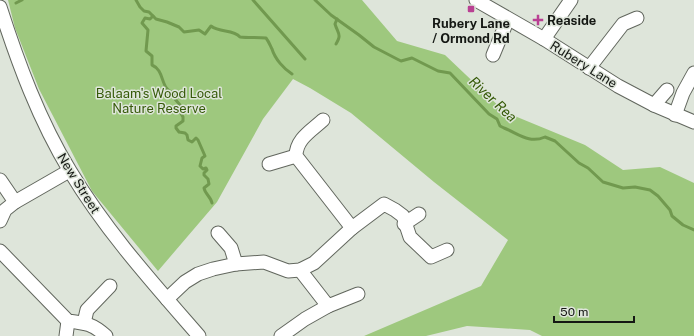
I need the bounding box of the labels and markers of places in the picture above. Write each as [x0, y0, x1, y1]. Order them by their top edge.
marker: Rubery Lane / Ormond Rd [466, 4, 476, 14]
place label: Reaside [547, 13, 596, 28]
marker: Reaside [532, 14, 544, 26]
place label: Rubery Lane / Ormond Rd [432, 16, 510, 46]

